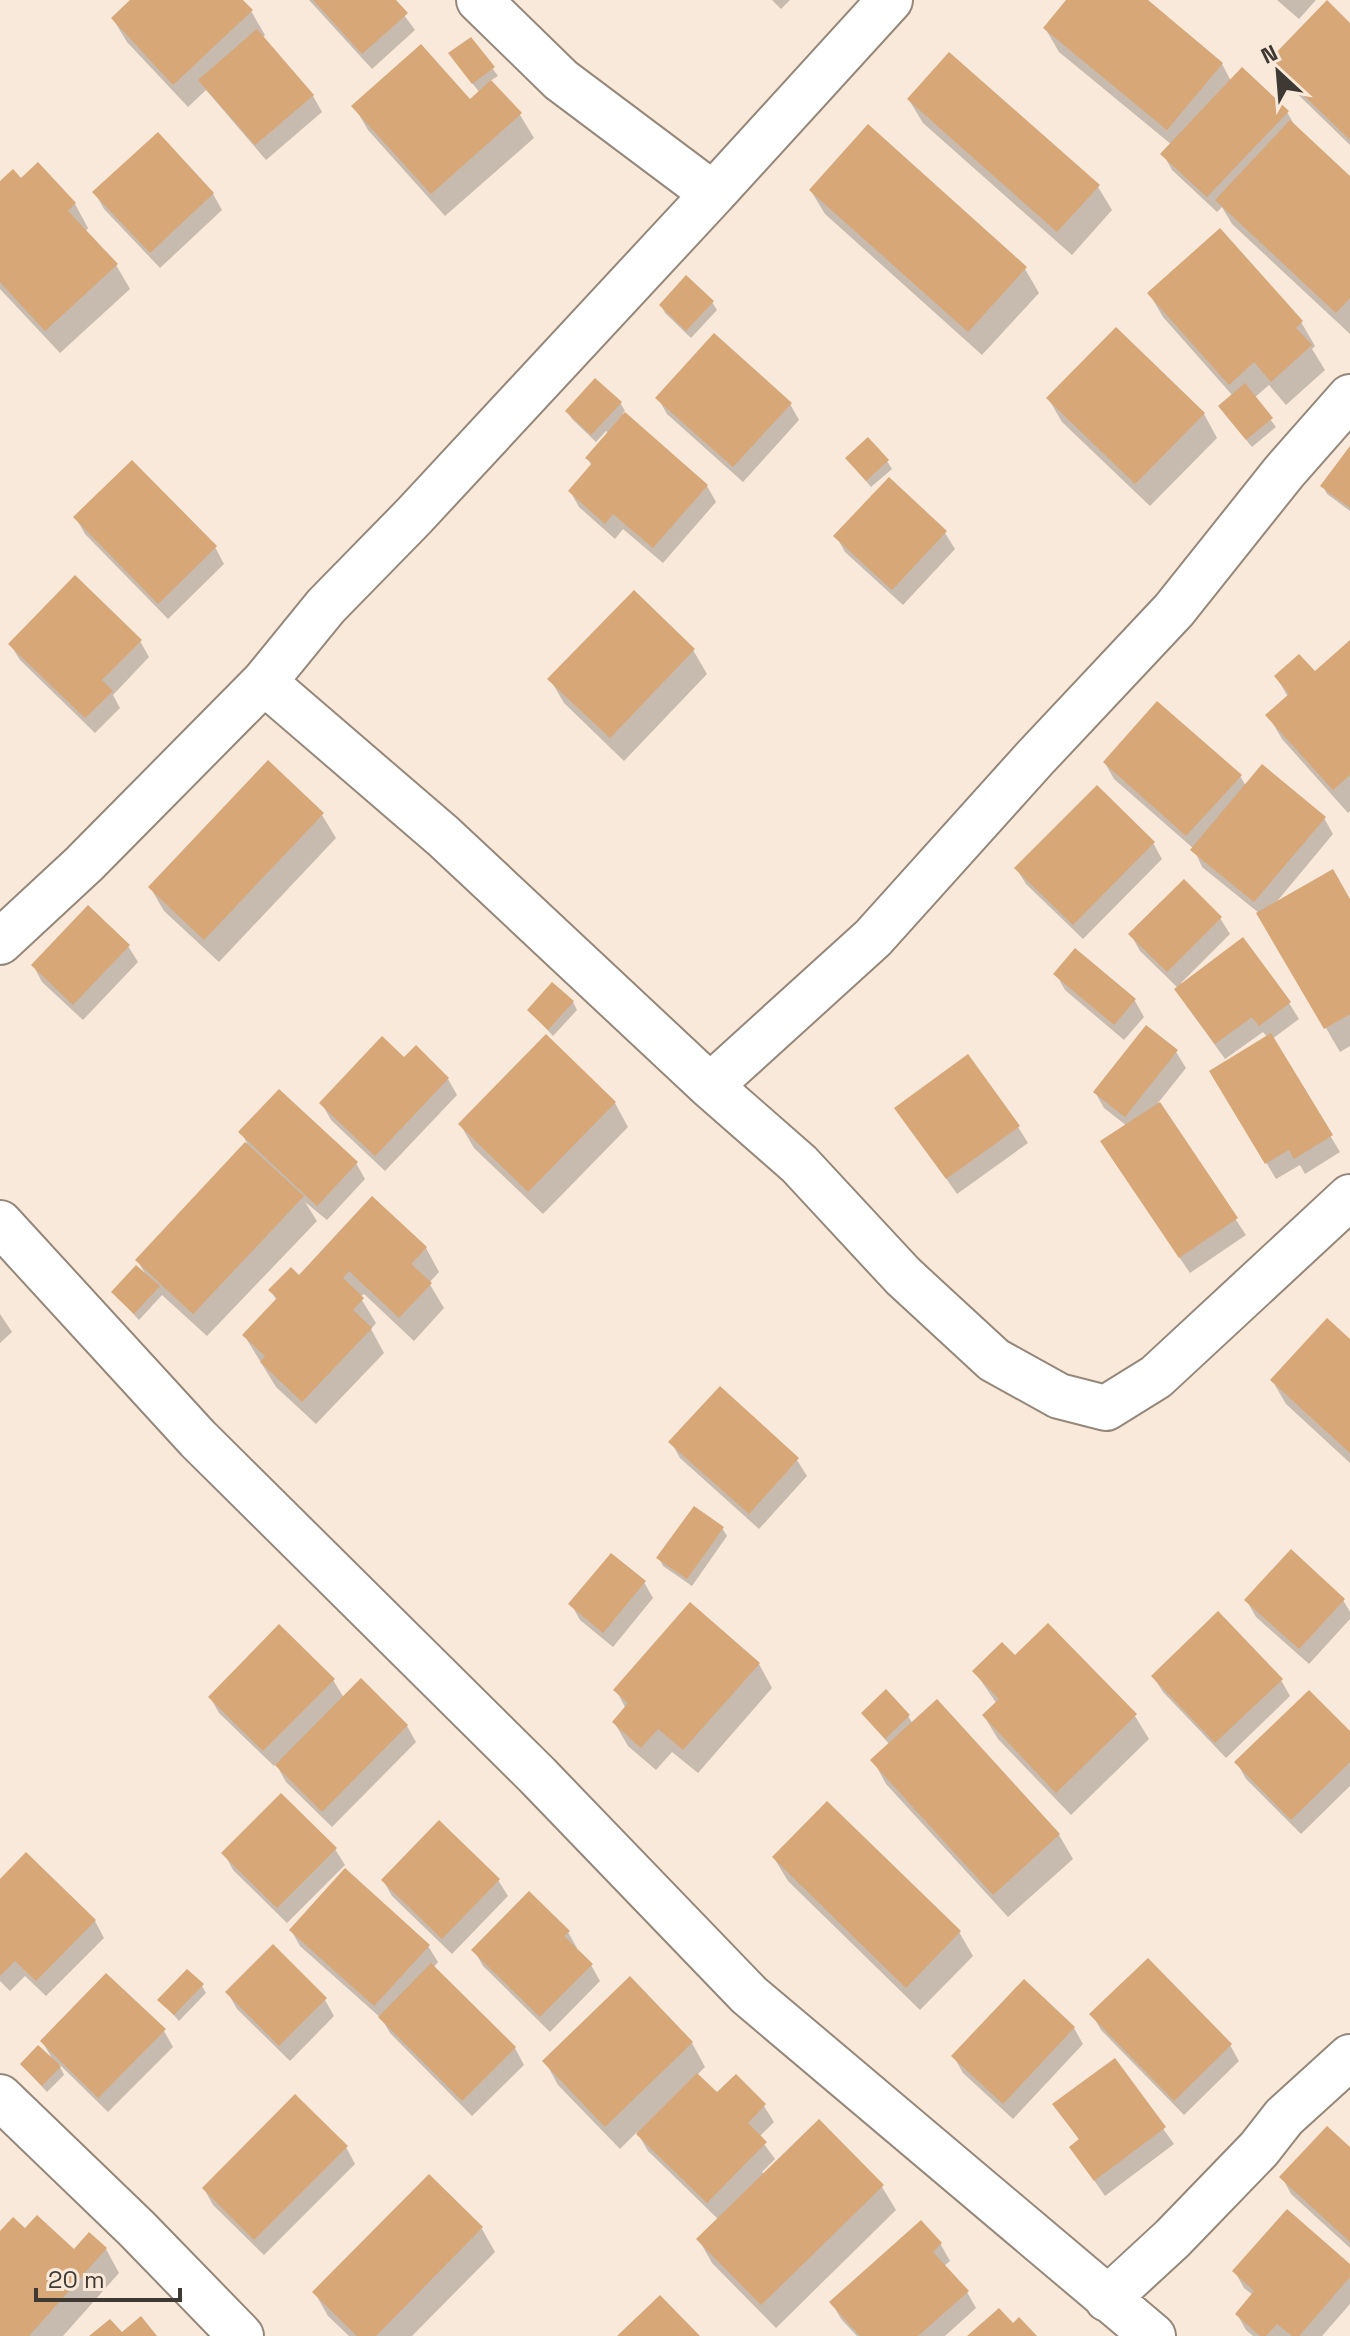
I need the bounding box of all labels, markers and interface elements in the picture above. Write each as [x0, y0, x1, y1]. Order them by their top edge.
north arrow [1238, 32, 1318, 112]
text: N [1256, 38, 1282, 70]
scale bar [36, 2252, 180, 2302]
text: 20 m [48, 2264, 105, 2295]

